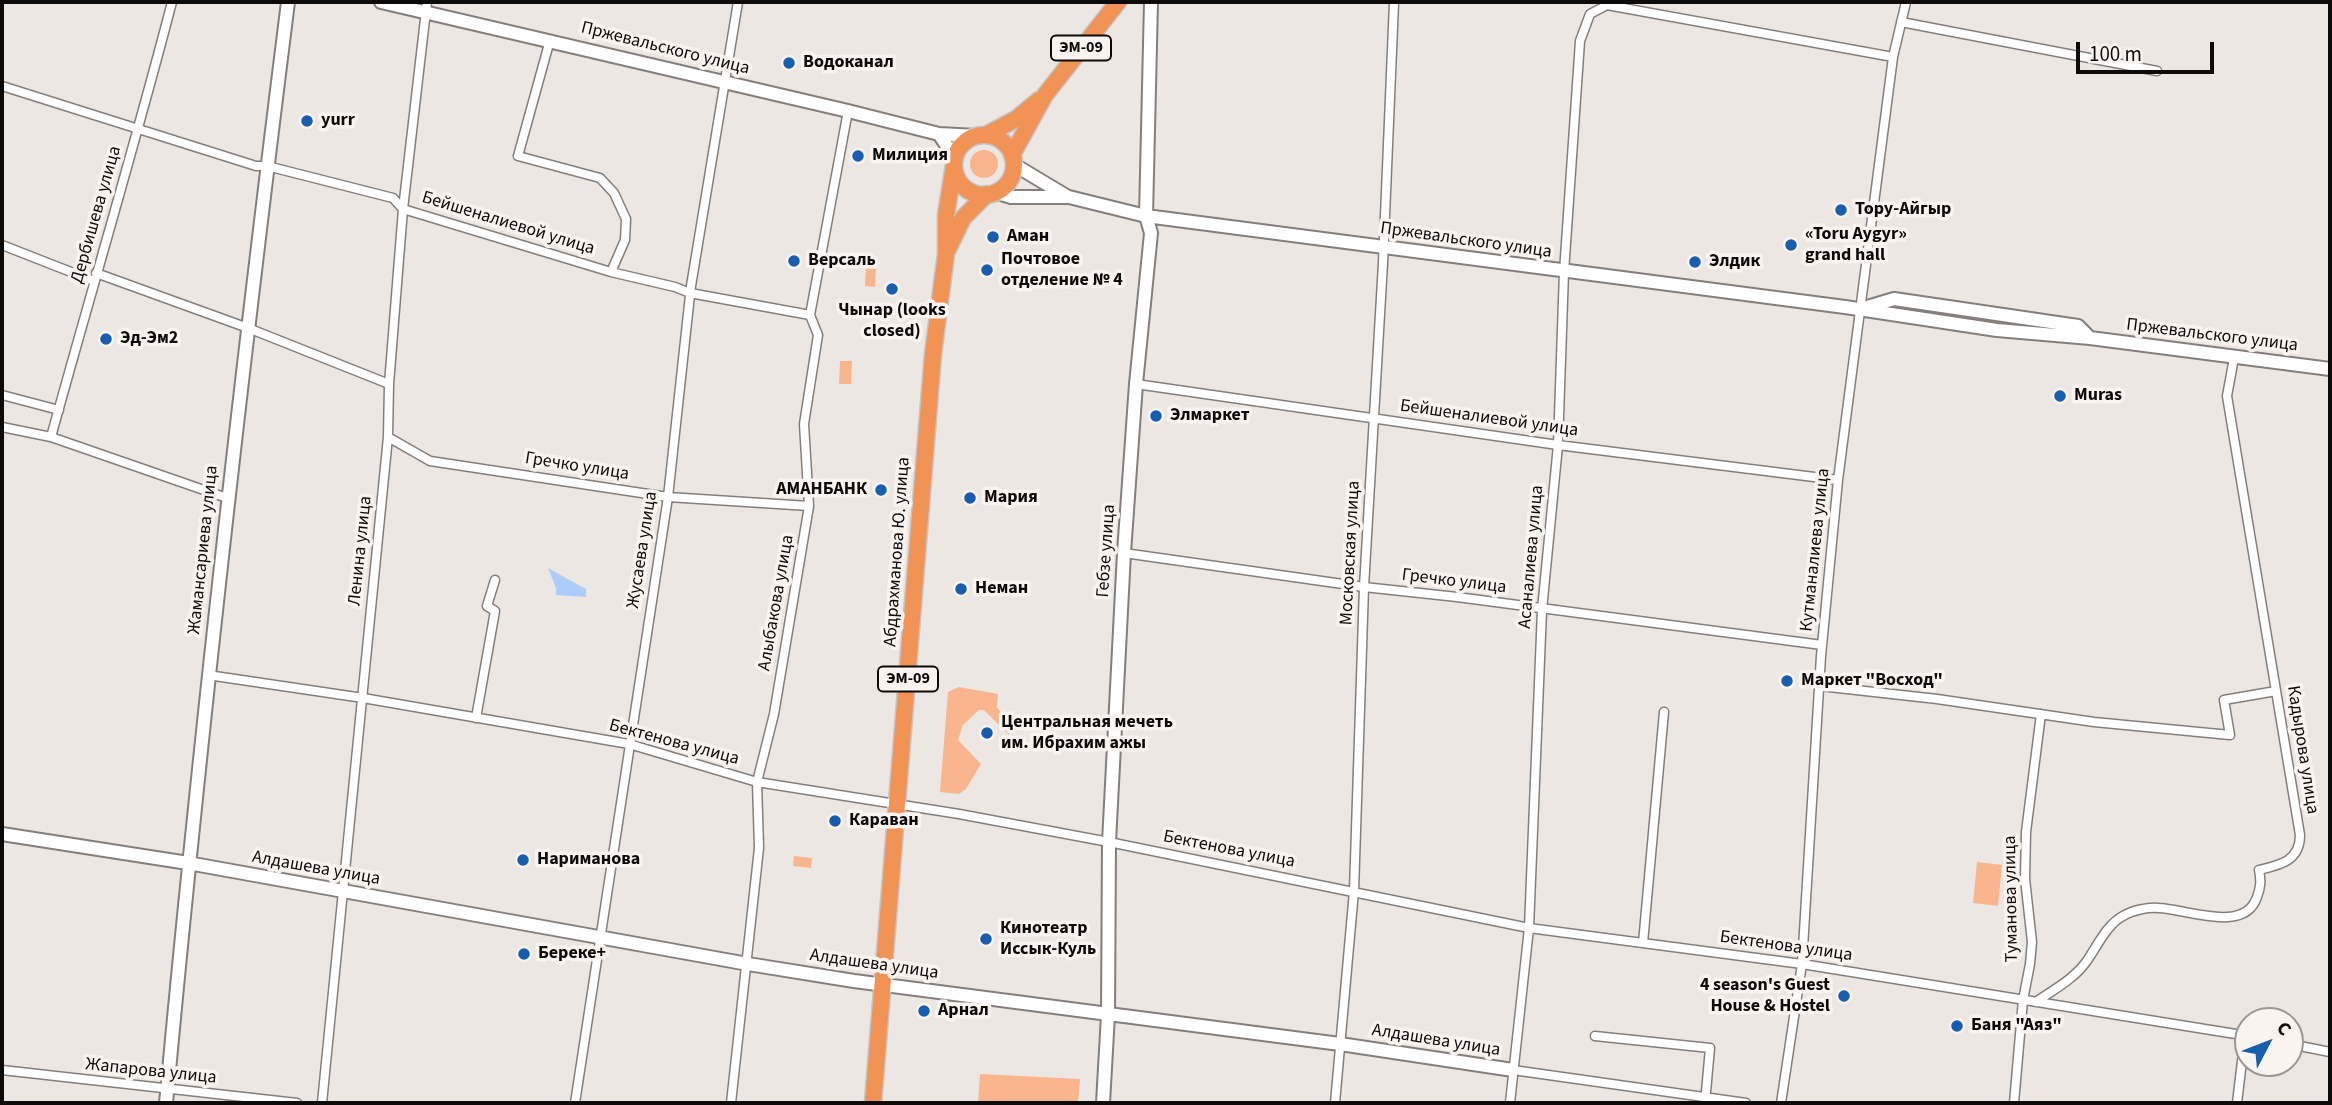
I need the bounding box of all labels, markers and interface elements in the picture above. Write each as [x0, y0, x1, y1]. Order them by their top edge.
street label: Пржевальского улица [578, 18, 752, 80]
scale bar [2080, 28, 2218, 72]
road number: ЭМ-09 [1051, 36, 1111, 60]
text: 100 m [2089, 39, 2142, 69]
place label: Водоканал [803, 52, 894, 74]
marker: Водоканал [781, 55, 797, 71]
place label: yurr [321, 110, 355, 132]
marker: yurr [299, 113, 315, 129]
street label: Дербишева улица [67, 144, 127, 286]
place label: Милиция [872, 145, 948, 167]
marker: Милиция [850, 148, 866, 164]
street label: Бейшеналиевой улица [419, 187, 597, 261]
place label: Тору-Айгыр [1855, 199, 1951, 221]
marker: Тору-Айгыр [1833, 202, 1849, 218]
street label: Пржевальского улица [1379, 218, 1553, 264]
place label: «Toru Aygyr» grand hall [1805, 224, 1907, 266]
place label: Аман [1007, 226, 1049, 248]
marker: Аман [985, 229, 1001, 245]
marker: «Toru Aygyr» grand hall [1783, 237, 1799, 253]
place label: Почтовое отделение № 4 [1001, 249, 1123, 292]
place label: Версаль [808, 250, 876, 272]
place label: Элдик [1709, 251, 1760, 273]
marker: Версаль [786, 253, 802, 269]
marker: Элдик [1687, 254, 1703, 270]
marker: Почтовое отделение № 4 [979, 262, 995, 278]
marker: Чынар (looks closed) [884, 281, 900, 297]
place label: Чынар (looks closed) [838, 300, 946, 342]
street label: Пржевальского улица [2125, 315, 2299, 357]
place label: Эд-Эм2 [120, 328, 178, 350]
marker: Эд-Эм2 [98, 331, 114, 347]
place label: Muras [2074, 385, 2122, 407]
marker: Muras [2052, 388, 2068, 404]
street label: Бейшеналиевой улица [1399, 396, 1579, 442]
place label: Элмаркет [1170, 405, 1250, 427]
marker: Элмаркет [1148, 408, 1164, 424]
street label: Гречко улица [523, 448, 631, 486]
street label: Абдрахманова Ю. улица [881, 456, 915, 648]
street label: Жамансариева улица [184, 464, 224, 636]
street label: Кутманалиева улица [1797, 467, 1835, 633]
place label: АМАНБАНК [776, 479, 867, 501]
street label: Московская улица [1336, 480, 1366, 626]
marker: АМАНБАНК [873, 482, 889, 498]
street label: Асаналиева улица [1515, 484, 1549, 630]
place label: Мария [984, 487, 1038, 509]
street label: Жусаева улица [623, 490, 663, 610]
marker: Мария [962, 490, 978, 506]
street label: Ленина улица [344, 495, 378, 607]
street label: Гебзе улица [1093, 504, 1121, 598]
street label: Алыбакова улица [754, 533, 800, 673]
street label: Гречко улица [1400, 565, 1508, 599]
place label: Неман [975, 578, 1028, 600]
marker: Неман [953, 581, 969, 597]
road number: ЭМ-09 [878, 666, 938, 692]
place label: Маркет "Восход" [1801, 670, 1943, 692]
marker: Маркет "Восход" [1779, 673, 1795, 689]
street label: Кадырова улица [2281, 684, 2323, 816]
place label: Центральная мечеть им. Ибрахим ажы [1001, 712, 1173, 754]
street label: Бектенова улица [607, 715, 741, 771]
marker: Центральная мечеть им. Ибрахим ажы [979, 725, 995, 741]
place label: Караван [849, 810, 919, 832]
marker: Караван [827, 813, 843, 829]
street label: Бектенова улица [1161, 827, 1297, 873]
street label: Туманова улица [2000, 835, 2024, 963]
street label: Алдашева улица [250, 847, 382, 891]
place label: Нариманова [537, 849, 640, 871]
marker: Нариманова [515, 852, 531, 868]
place label: Кинотеатр Иссык-Куль [1000, 918, 1096, 960]
street label: Бектенова улица [1718, 927, 1854, 967]
marker: Кинотеатр Иссык-Куль [978, 931, 994, 947]
place label: Береке+ [538, 943, 606, 965]
street label: Алдашева улица [808, 945, 940, 985]
marker: Береке+ [516, 946, 532, 962]
place label: 4 season's Guest House & Hostel [1700, 975, 1830, 1018]
marker: 4 season's Guest House & Hostel [1836, 988, 1852, 1004]
place label: Арнал [938, 1000, 989, 1022]
marker: Арнал [916, 1003, 932, 1019]
north arrow [2234, 1007, 2304, 1077]
place label: Баня "Аяз" [1971, 1015, 2062, 1037]
text: С [2270, 1016, 2297, 1042]
marker: Баня "Аяз" [1949, 1018, 1965, 1034]
street label: Алдашева улица [1370, 1020, 1502, 1062]
street label: Жапарова улица [84, 1054, 218, 1090]

